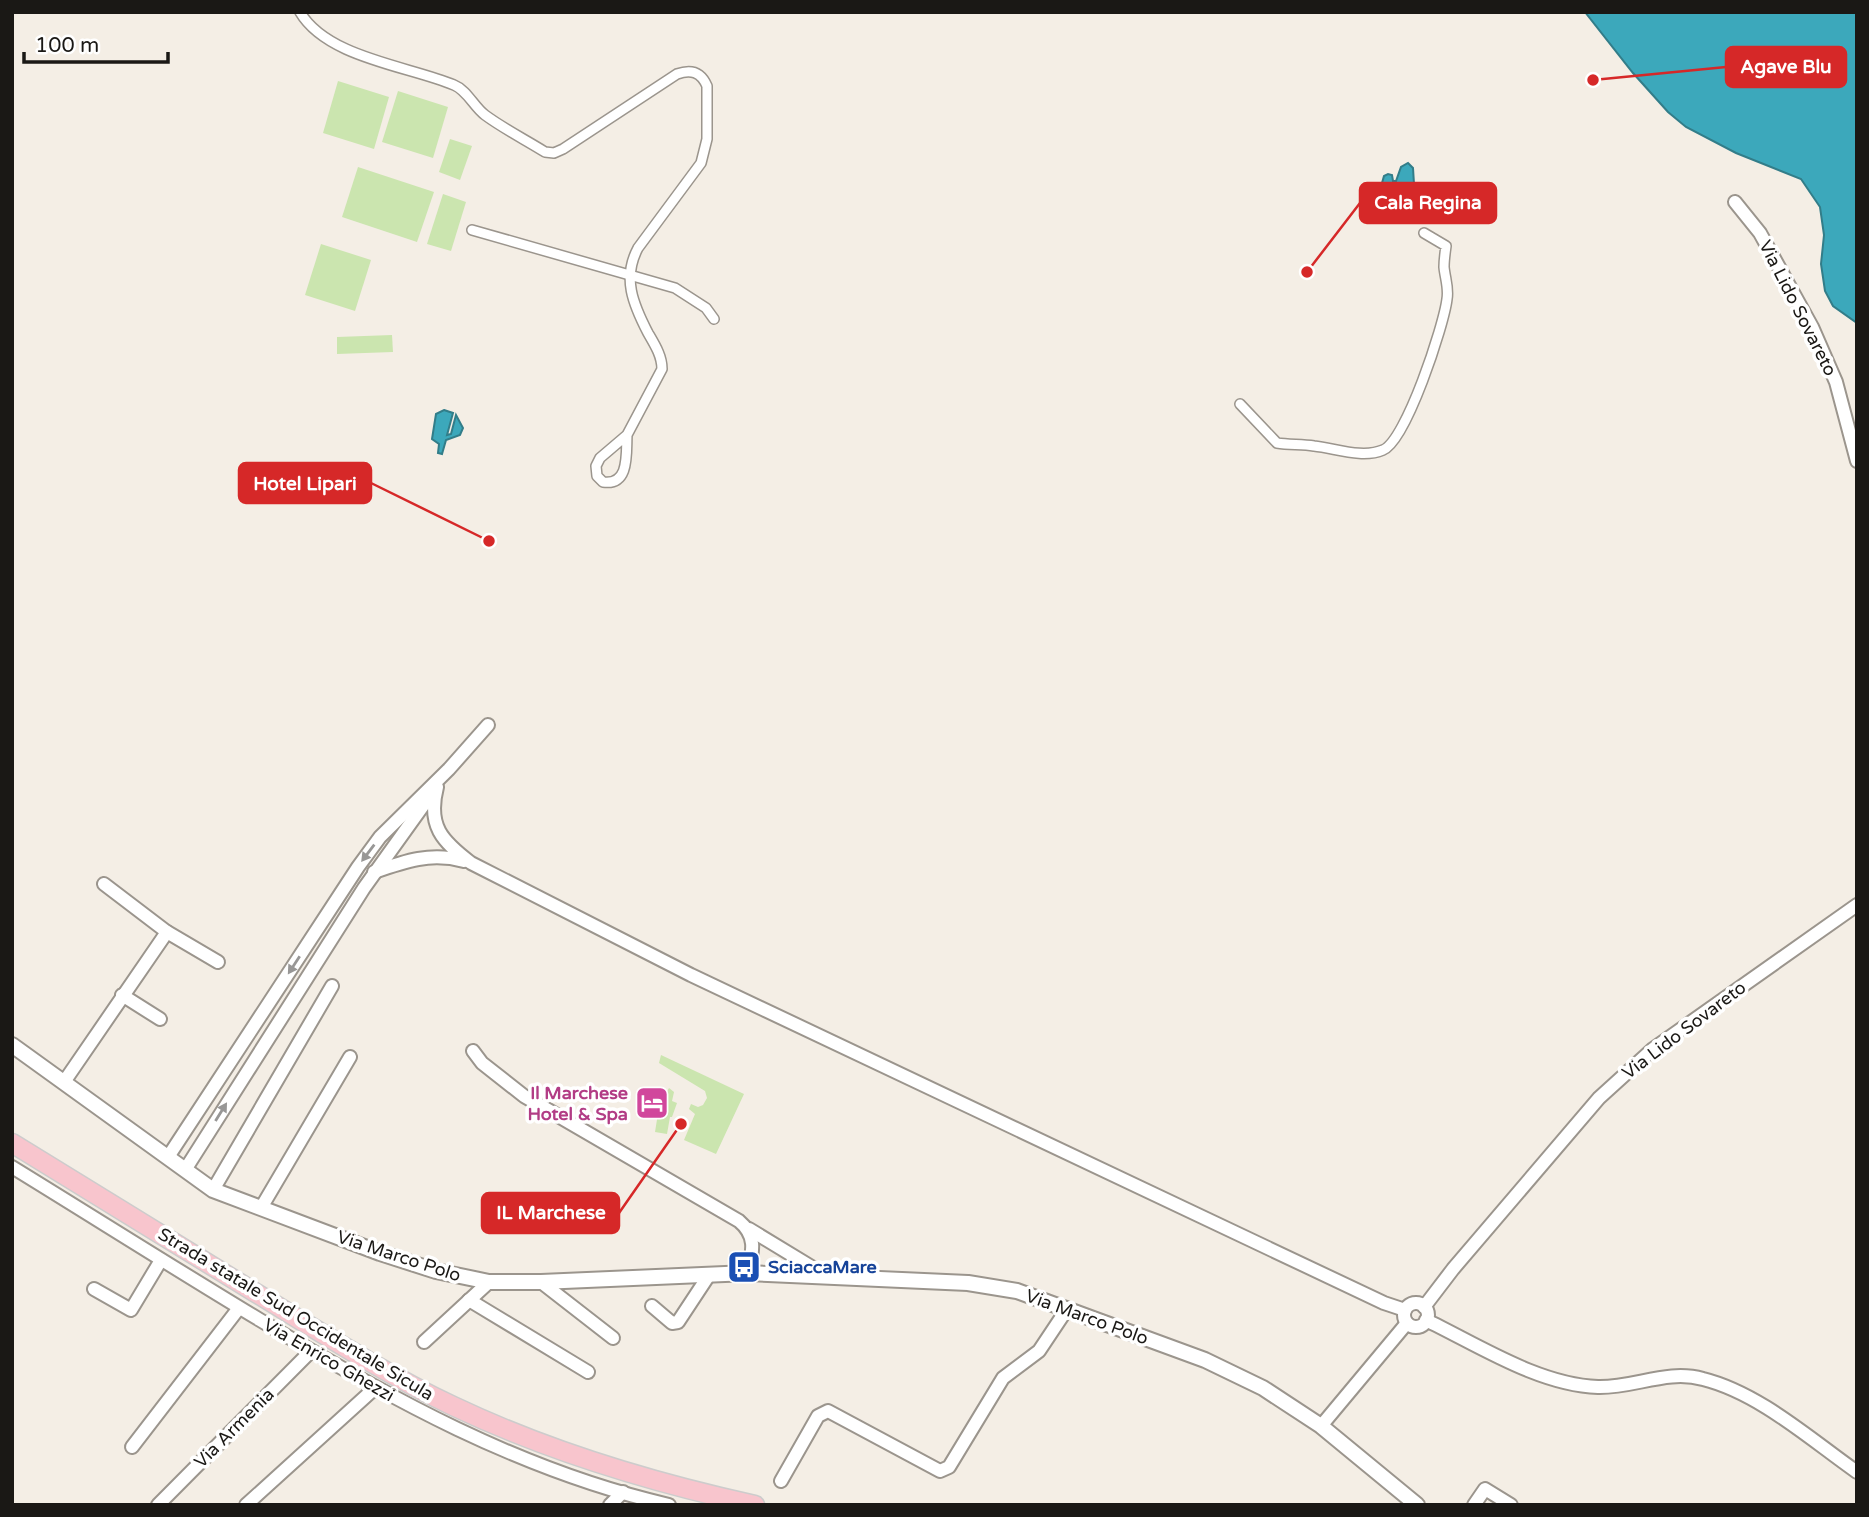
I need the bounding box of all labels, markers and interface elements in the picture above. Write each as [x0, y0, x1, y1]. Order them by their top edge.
scale bar [24, 21, 168, 65]
text: 100 m [35, 33, 99, 58]
callout: Agave Blu [1726, 47, 1846, 87]
text: Agave Blu [1740, 56, 1832, 79]
callout: Cala Regina [1360, 183, 1496, 223]
text: Cala Regina [1374, 192, 1482, 215]
street label: Via Lido Sovareto [1754, 236, 1842, 380]
callout: Hotel Lipari [239, 463, 371, 503]
text: Hotel Lipari [253, 473, 357, 496]
one-way arrow [361, 844, 376, 862]
one-way arrow [287, 955, 300, 975]
street label: Via Lido Sovareto [1618, 976, 1750, 1084]
place label: Il Marchese Hotel & Spa [527, 1082, 628, 1125]
hotel icon: Il Marchese Hotel & Spa [633, 1084, 671, 1122]
one-way arrow [215, 1103, 228, 1122]
callout: IL Marchese [482, 1193, 619, 1233]
text: IL Marchese [496, 1202, 606, 1224]
street label: Strada statale Sud Occidentale Sicula [154, 1223, 438, 1405]
street label: Via Marco Polo [334, 1226, 464, 1286]
bus stop icon: SciaccaMare [725, 1248, 763, 1286]
place label: SciaccaMare [768, 1256, 877, 1278]
street label: Via Marco Polo [1023, 1285, 1151, 1349]
street label: Via Enrico Ghezzi [260, 1314, 398, 1406]
street label: Via Armenia [189, 1383, 279, 1473]

